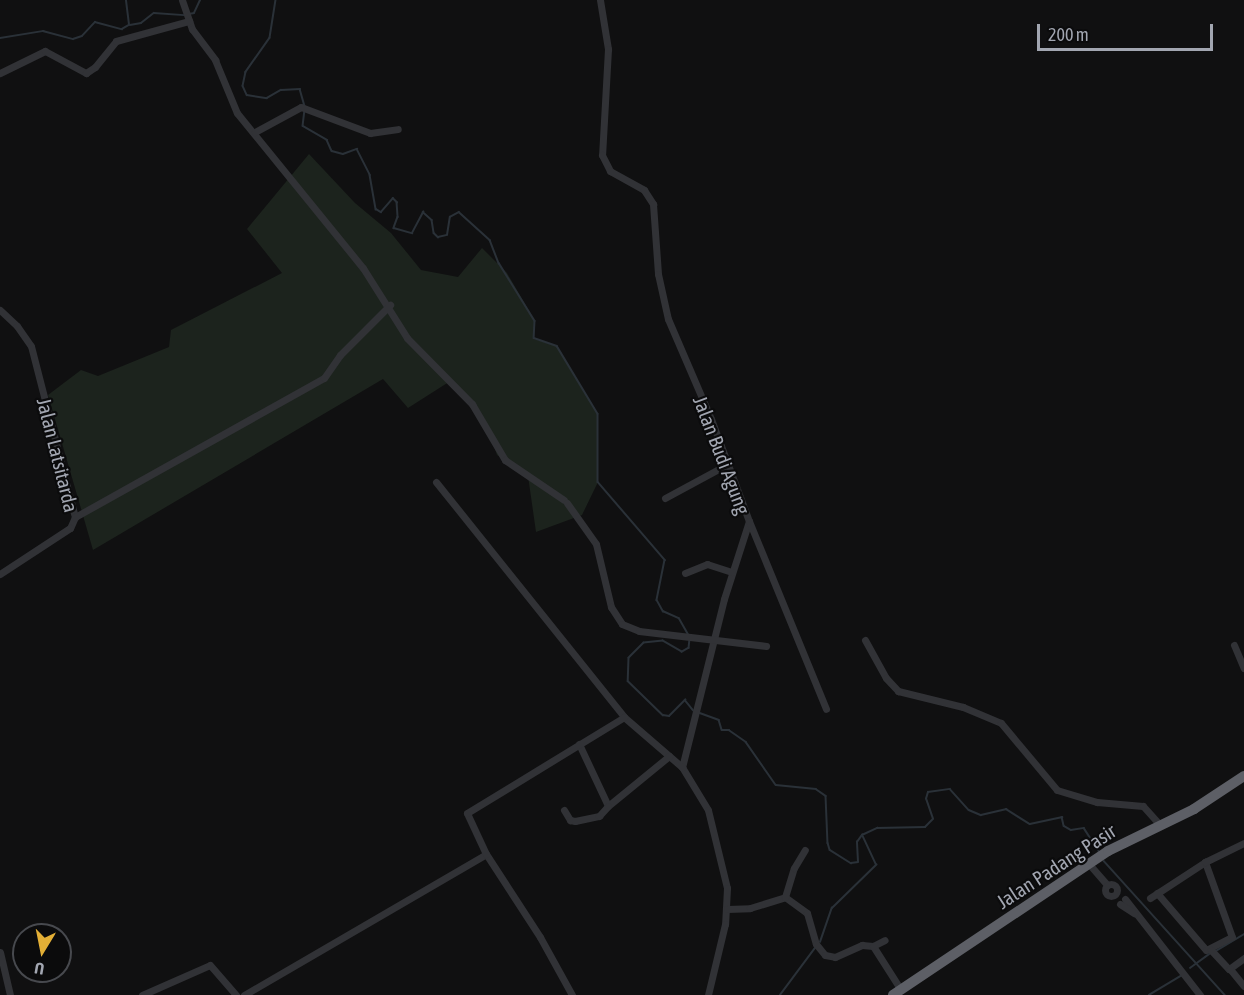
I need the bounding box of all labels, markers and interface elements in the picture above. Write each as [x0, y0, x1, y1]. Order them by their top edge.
scale bar [1040, 12, 1216, 50]
text: 200 m [1048, 24, 1089, 45]
street label: Jalan Budi Agung [688, 392, 756, 518]
street label: Jalan Latsitarda [32, 395, 84, 515]
street label: Jalan Padang Pasir [992, 818, 1120, 914]
north arrow [12, 923, 72, 983]
text: U [33, 959, 45, 978]

